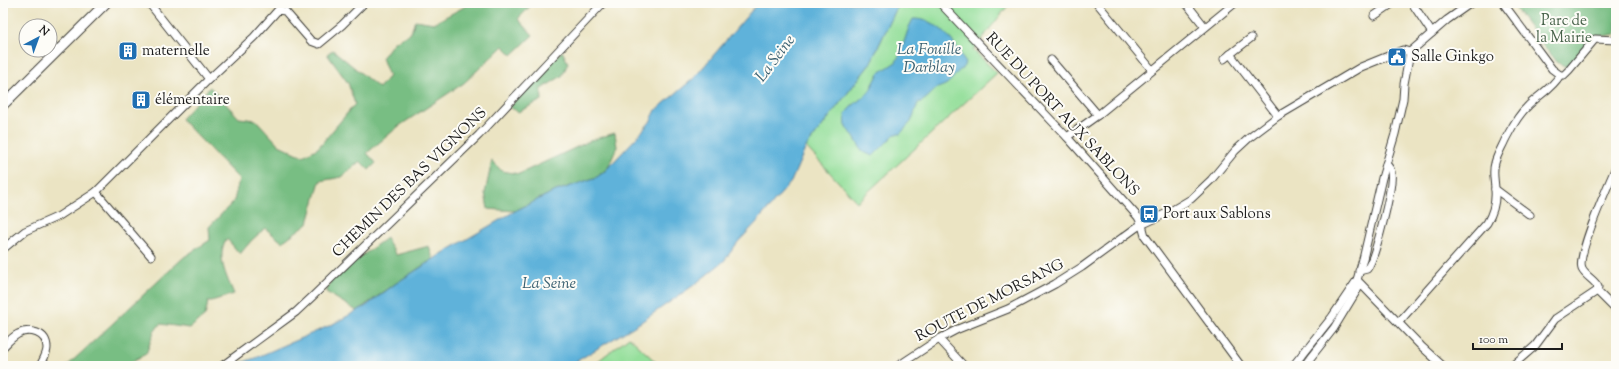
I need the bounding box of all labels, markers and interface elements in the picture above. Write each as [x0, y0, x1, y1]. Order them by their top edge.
park label: Parc de la Mairie [1536, 11, 1592, 49]
north arrow [18, 18, 58, 58]
text: N [35, 22, 53, 40]
street label: RUE DU PORT AUX SABLONS [980, 29, 1144, 201]
water label: La Seine [751, 31, 801, 87]
water label: La Fouille Darblay [897, 39, 961, 80]
building icon: maternelle [117, 40, 139, 62]
place label: maternelle [142, 41, 210, 62]
public building icon: Salle Ginkgo [1386, 46, 1408, 68]
place label: Salle Ginkgo [1411, 47, 1494, 68]
building icon: élémentaire [130, 89, 152, 111]
place label: élémentaire [155, 90, 230, 111]
street label: CHEMIN DES BAS VIGNONS [328, 103, 492, 263]
bus stop icon: Port aux Sablons [1138, 203, 1160, 225]
place label: Port aux Sablons [1163, 204, 1271, 225]
street label: ROUTE DE MORSANG [912, 254, 1068, 348]
water label: La Seine [522, 273, 576, 296]
scale bar [1473, 325, 1562, 351]
text: 100 m [1479, 331, 1508, 349]

